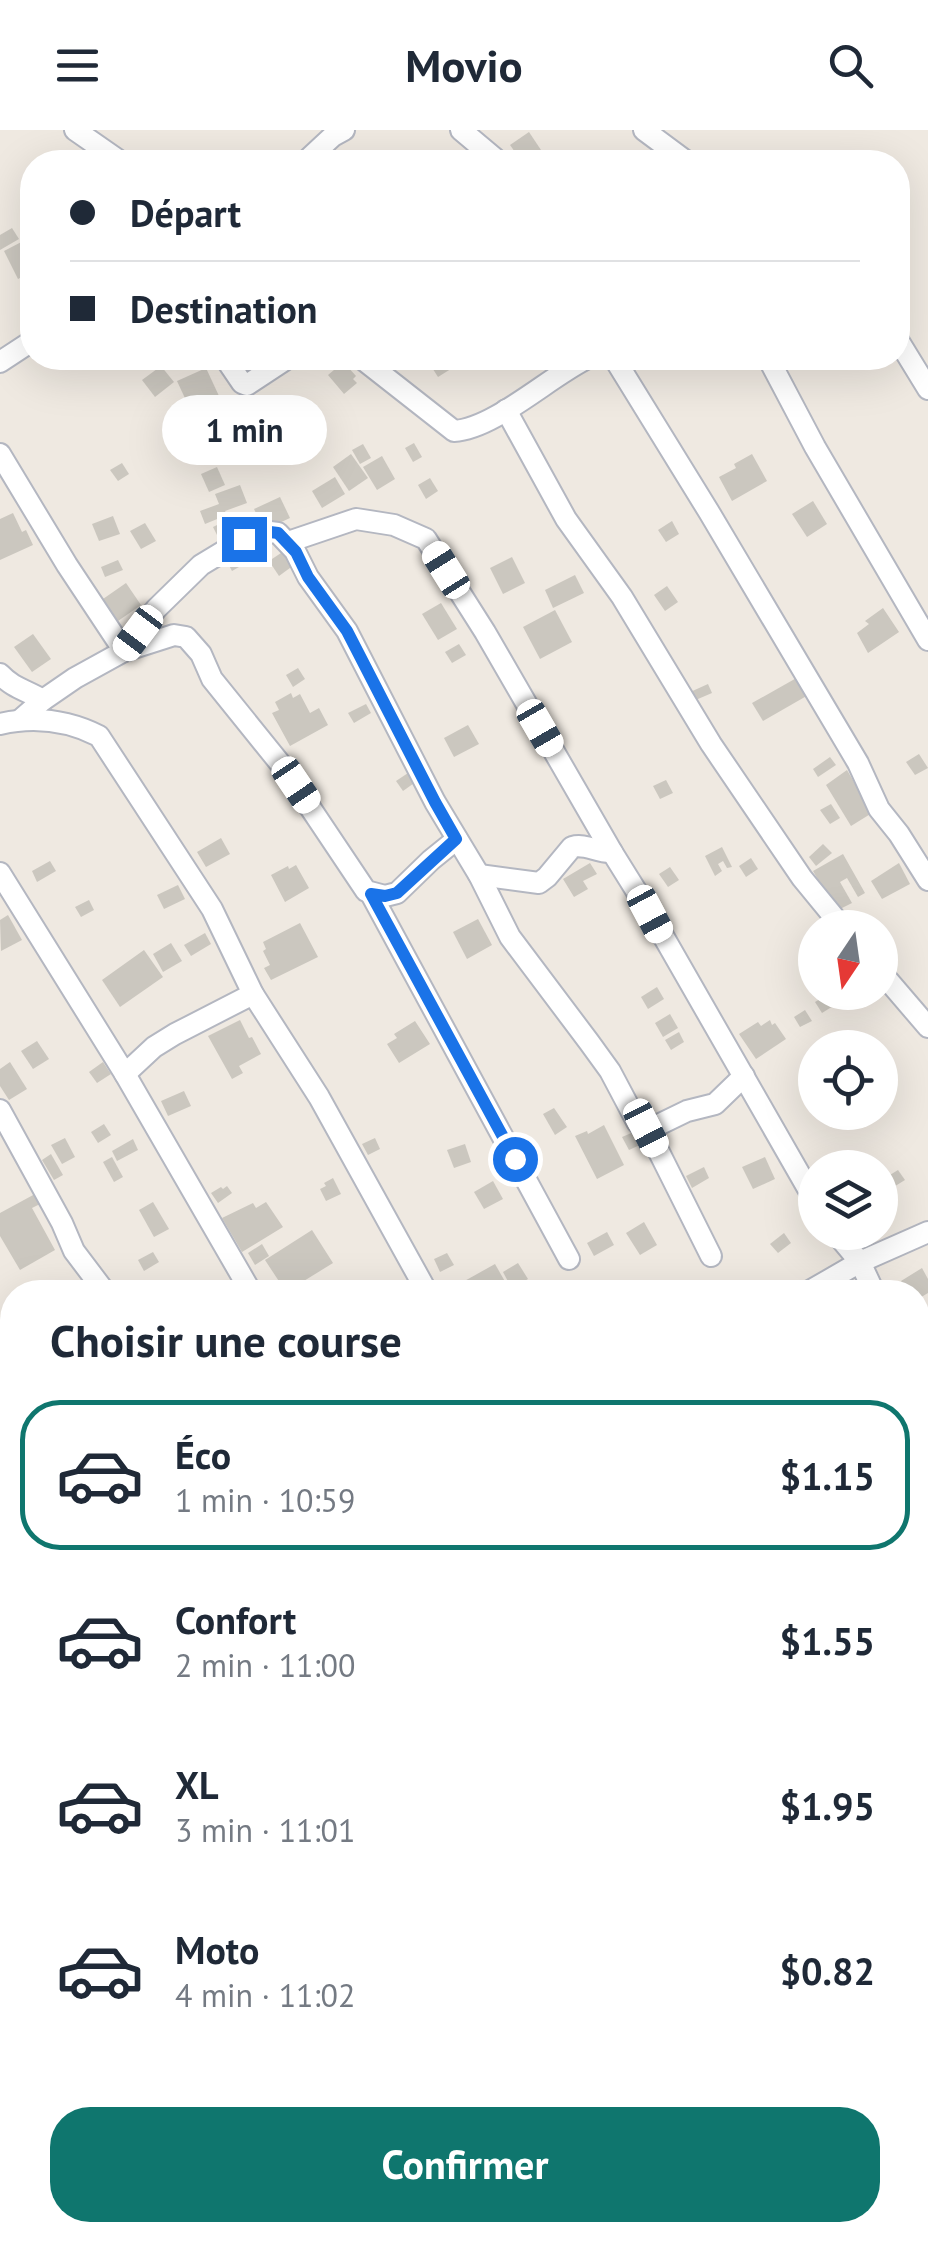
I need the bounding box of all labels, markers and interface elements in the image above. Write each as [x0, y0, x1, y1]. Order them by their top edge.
text: Movio [405, 36, 523, 94]
icon: menu [50, 38, 105, 93]
icon: search [823, 38, 878, 93]
text: Départ [130, 188, 241, 237]
text: Destination [130, 284, 318, 333]
callout: 1 min [162, 394, 326, 464]
text: 1 min [205, 409, 284, 451]
route end [222, 517, 267, 562]
car [417, 537, 475, 603]
car [108, 600, 168, 666]
car [512, 695, 568, 761]
car [267, 752, 325, 818]
car [623, 880, 677, 948]
north arrow [798, 910, 898, 1010]
map controls [798, 910, 898, 1250]
button: locate [798, 1030, 898, 1130]
car [619, 1094, 673, 1162]
route start [493, 1137, 538, 1182]
button: layers [798, 1150, 898, 1250]
text: Choisir une course [50, 1311, 402, 1369]
icon: car [55, 1430, 145, 1520]
text: Éco [175, 1430, 231, 1479]
text: $1.15 [779, 1451, 875, 1500]
text: 1 min · 10:59 [175, 1479, 355, 1521]
icon: car [55, 1595, 145, 1685]
text: Confort [175, 1595, 296, 1644]
text: $1.55 [779, 1616, 875, 1665]
text: 2 min · 11:00 [175, 1644, 355, 1686]
icon: car [55, 1760, 145, 1850]
text: XL [175, 1760, 219, 1809]
text: $1.95 [779, 1781, 875, 1830]
text: 3 min · 11:01 [175, 1809, 355, 1851]
icon: car [55, 1925, 145, 2015]
text: Moto [175, 1925, 259, 1974]
text: $0.82 [779, 1946, 875, 1995]
text: 4 min · 11:02 [175, 1974, 355, 2016]
button: Confirmer [50, 2107, 880, 2222]

